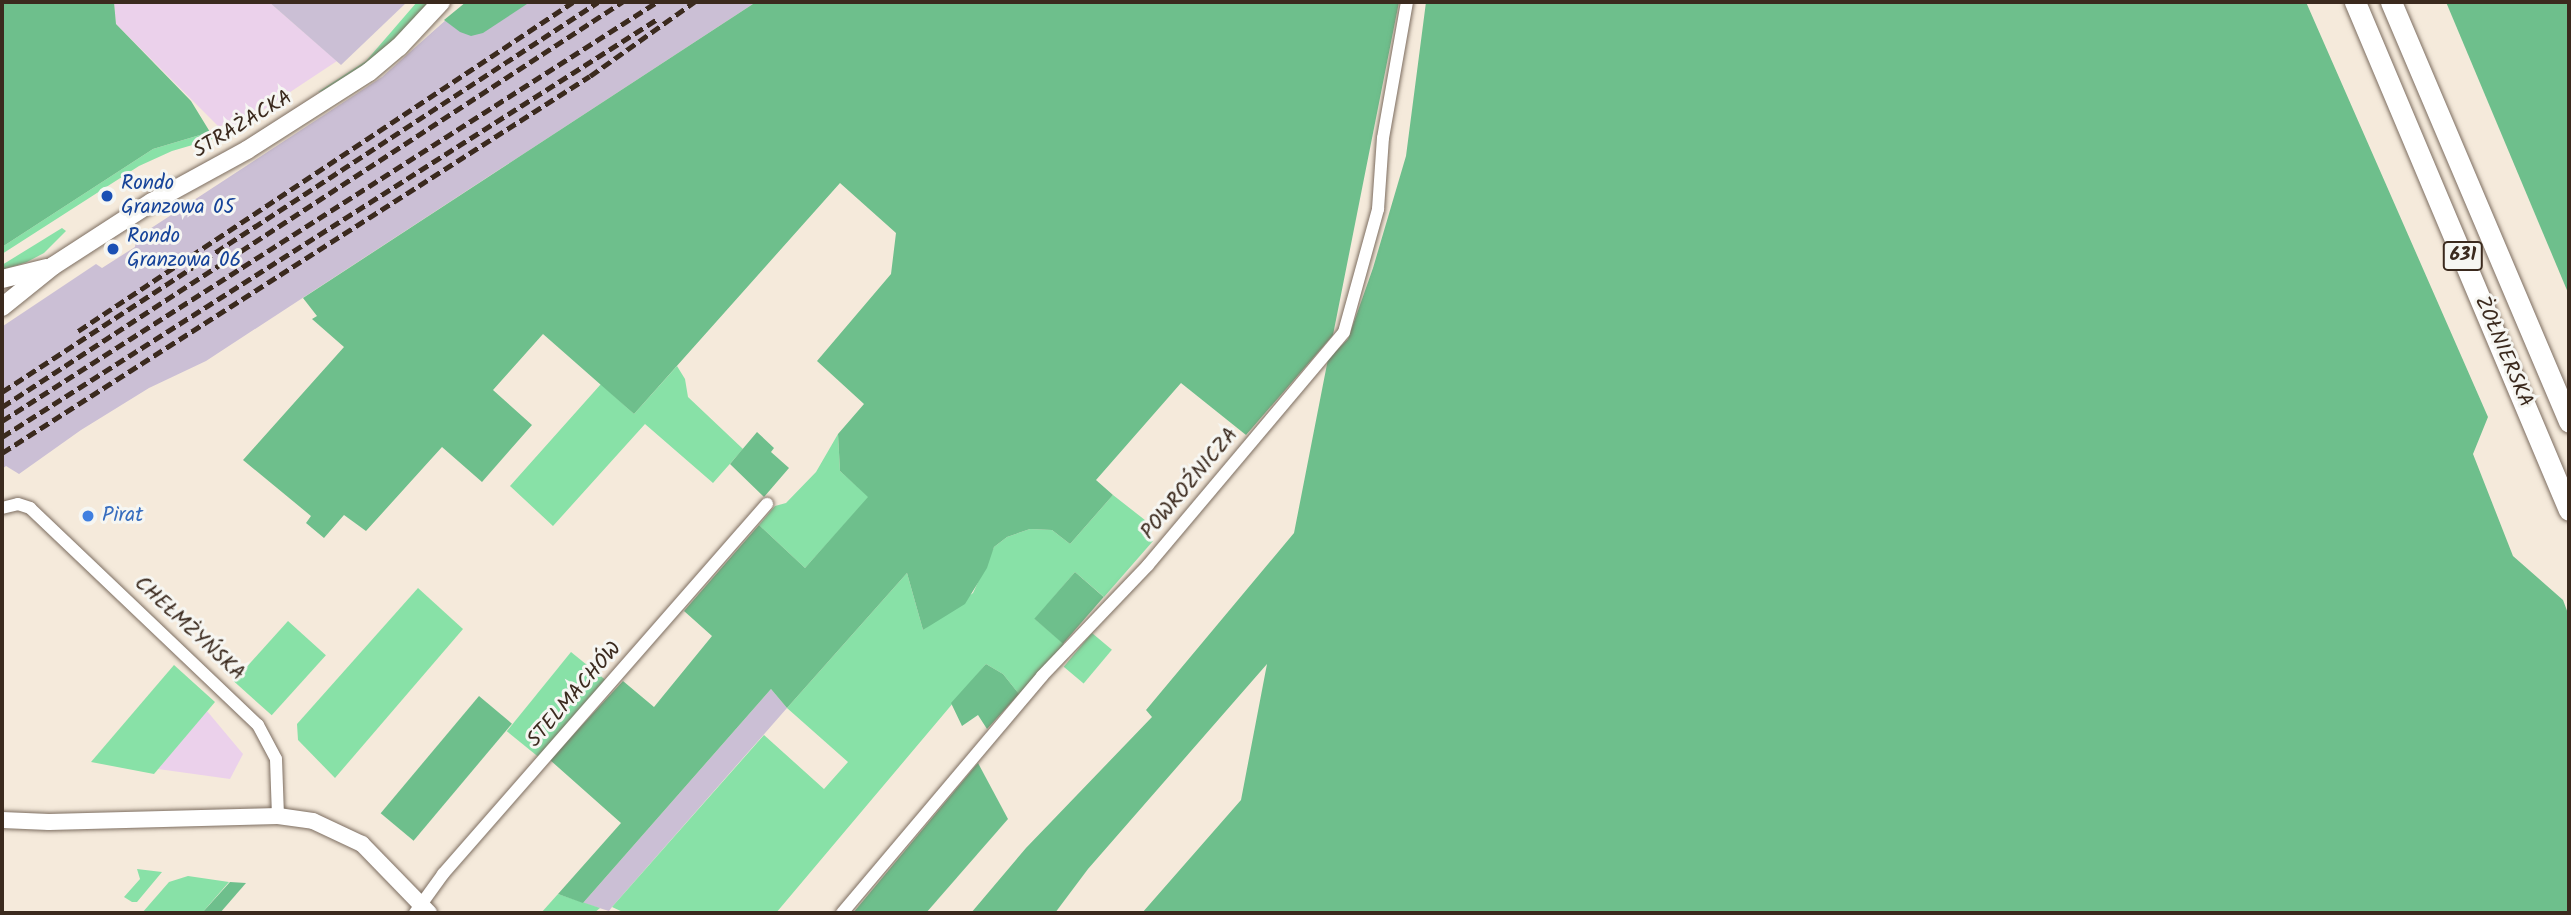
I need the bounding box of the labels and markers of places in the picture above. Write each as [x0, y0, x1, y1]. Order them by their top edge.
place label: Rondo Granzowa 05 [121, 171, 235, 221]
marker: Rondo Granzowa 05 [99, 188, 115, 204]
place label: Rondo Granzowa 06 [127, 224, 241, 274]
marker: Rondo Granzowa 06 [105, 241, 121, 257]
place label: Pirat [102, 503, 143, 529]
marker: Pirat [80, 508, 96, 524]

